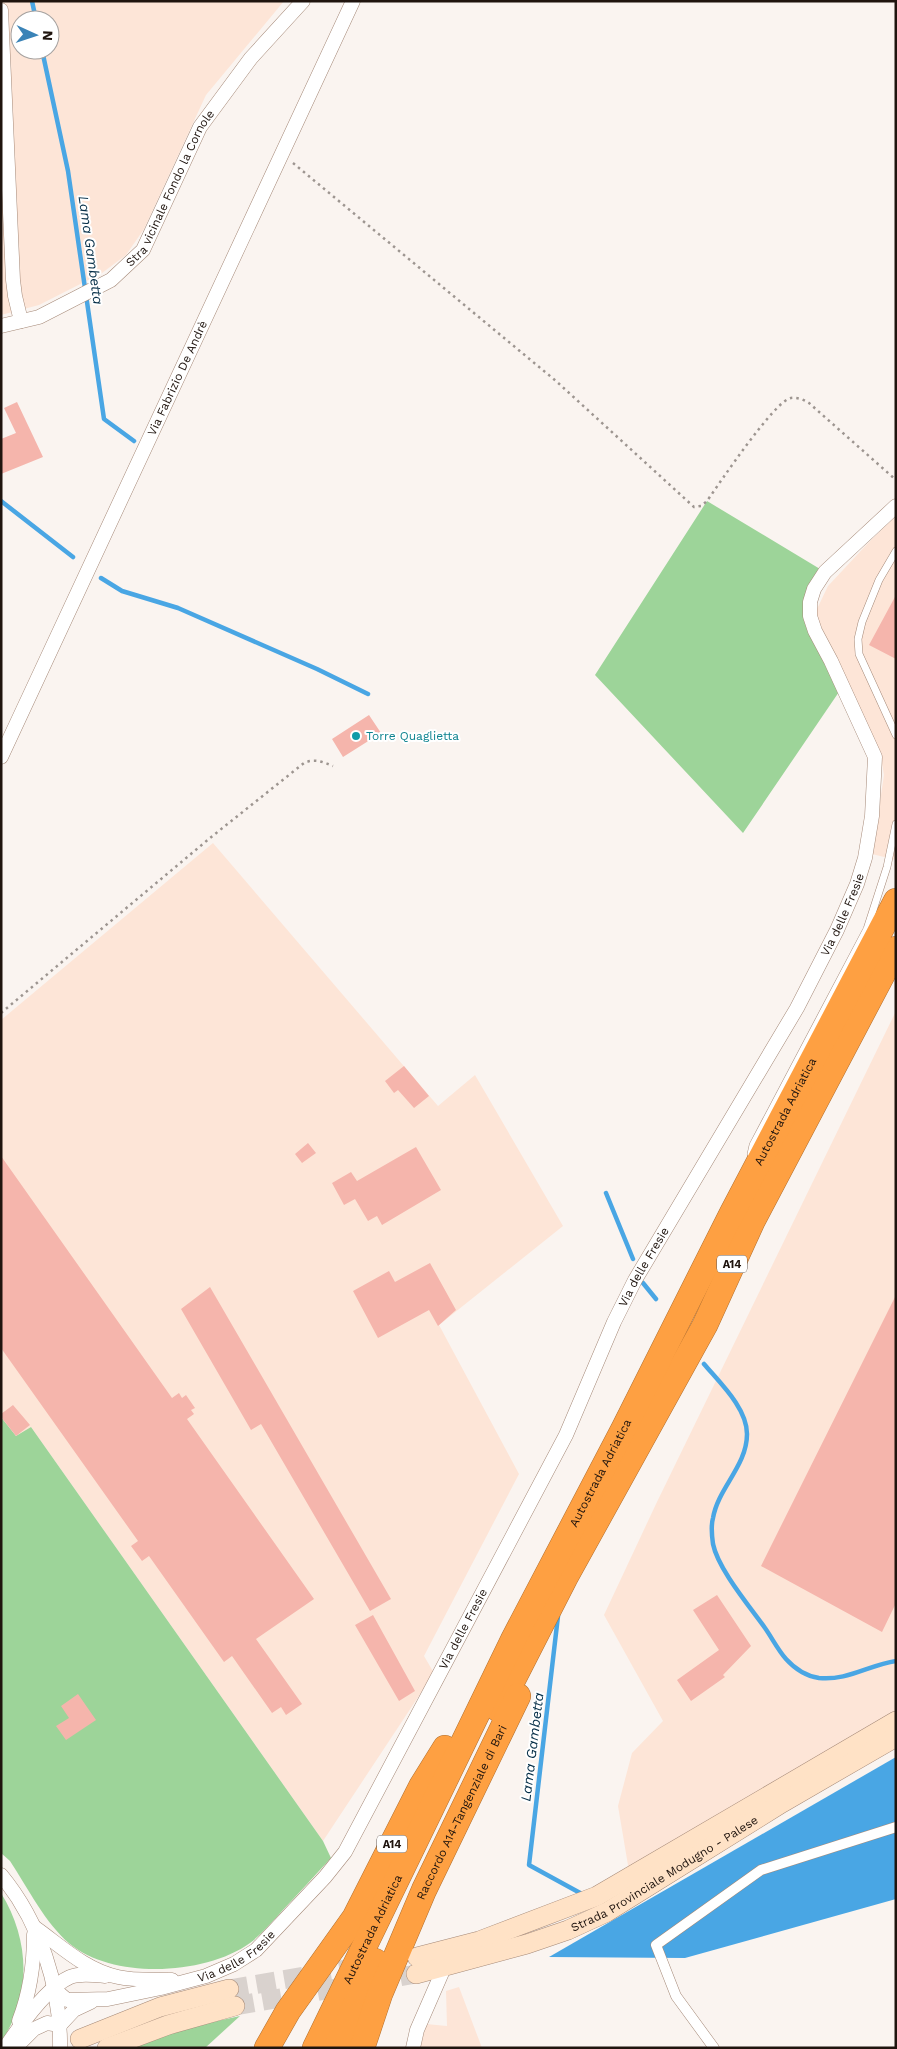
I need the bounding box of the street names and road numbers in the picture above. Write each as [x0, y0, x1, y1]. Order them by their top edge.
street label: Stra vicinale Fondo la Cornole [123, 107, 217, 269]
street label: Via Fabrizio De Andrè [145, 318, 210, 438]
street label: Via delle Fresie [818, 871, 867, 958]
street label: Autostrada Adriatica [751, 1055, 819, 1168]
street label: Via delle Fresie [616, 1225, 672, 1309]
road number: A14 [717, 1256, 747, 1272]
street label: Autostrada Adriatica [566, 1417, 634, 1529]
street label: Via delle Fresie [436, 1586, 490, 1672]
street label: Raccordo A14-Tangenziale di Bari [414, 1723, 510, 1902]
street label: Strada Provinciale Modugno - Palese [569, 1813, 761, 1935]
road number: A14 [377, 1836, 407, 1852]
street label: Autostrada Adriatica [340, 1872, 405, 1986]
street label: Via delle Fresie [196, 1927, 278, 1985]

